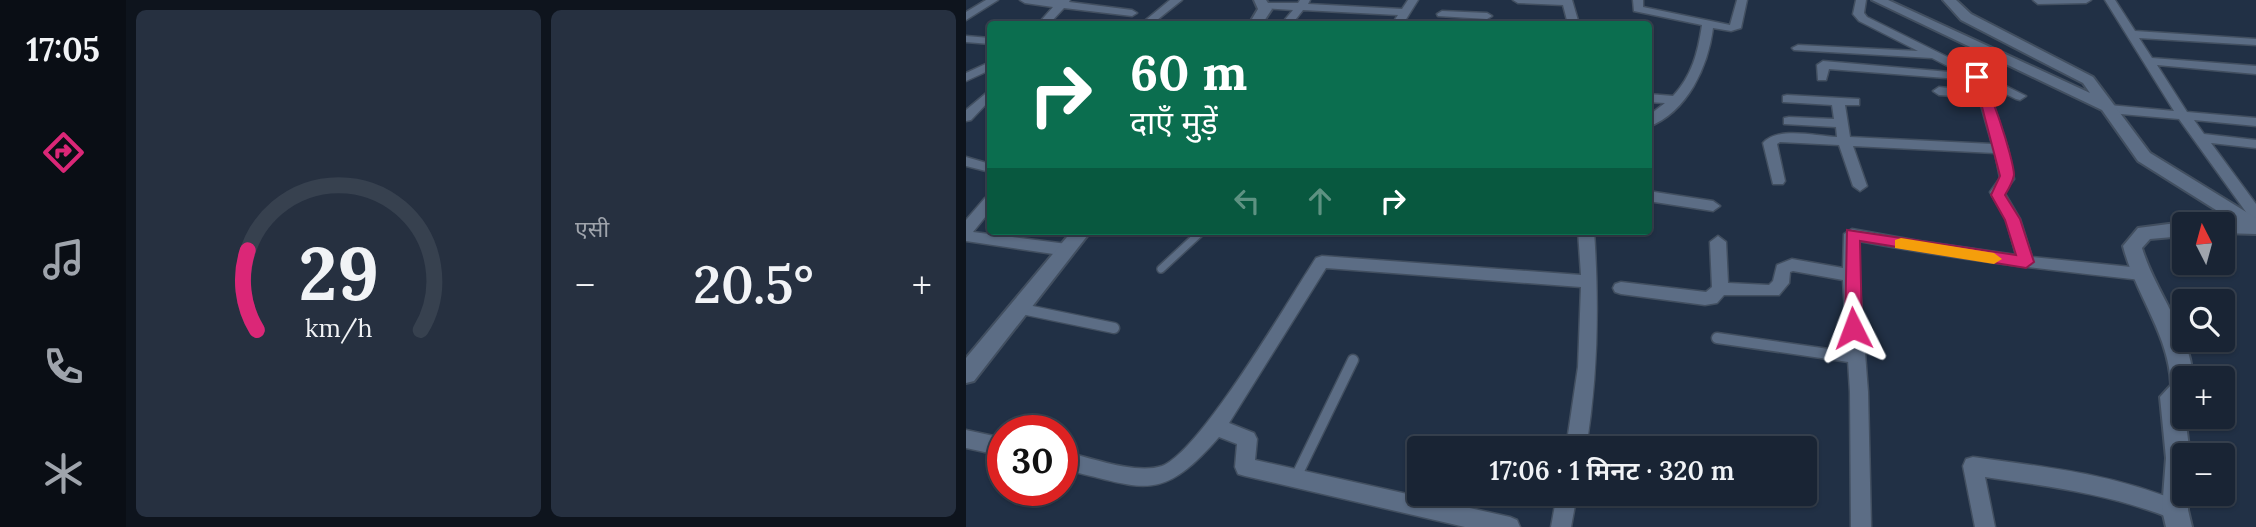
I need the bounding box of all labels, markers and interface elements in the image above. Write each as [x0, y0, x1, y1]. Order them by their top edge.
text: 17:05 [26, 29, 100, 70]
text: 60 m [1130, 41, 1247, 103]
pin [1947, 47, 2007, 107]
icon: right [1015, 49, 1106, 140]
icon: arrive [1958, 58, 1996, 96]
text: दाएँ मुड़ें [1130, 102, 1218, 143]
icon: directions [39, 128, 88, 177]
icon: left [1228, 182, 1266, 220]
icon: ahead [1301, 182, 1339, 220]
icon: right [1374, 182, 1412, 220]
north arrow [2172, 212, 2235, 275]
map controls [2172, 212, 2235, 506]
text: एसी [575, 214, 609, 243]
text: 29 [298, 227, 379, 320]
icon: music [39, 235, 88, 284]
text: 20.5° [693, 251, 814, 317]
text: − [575, 261, 595, 309]
text: + [912, 261, 932, 309]
button: search [2172, 289, 2235, 352]
position arrow [1816, 291, 1890, 365]
text: km/h [305, 311, 372, 343]
icon: phone [39, 342, 88, 391]
button: + [2172, 366, 2235, 429]
speed limit sign: 30 [987, 415, 1078, 506]
button: − [2172, 443, 2235, 506]
icon: climate [39, 449, 88, 498]
text: 17:06 · 1 मिनट · 320 m [1490, 454, 1734, 487]

